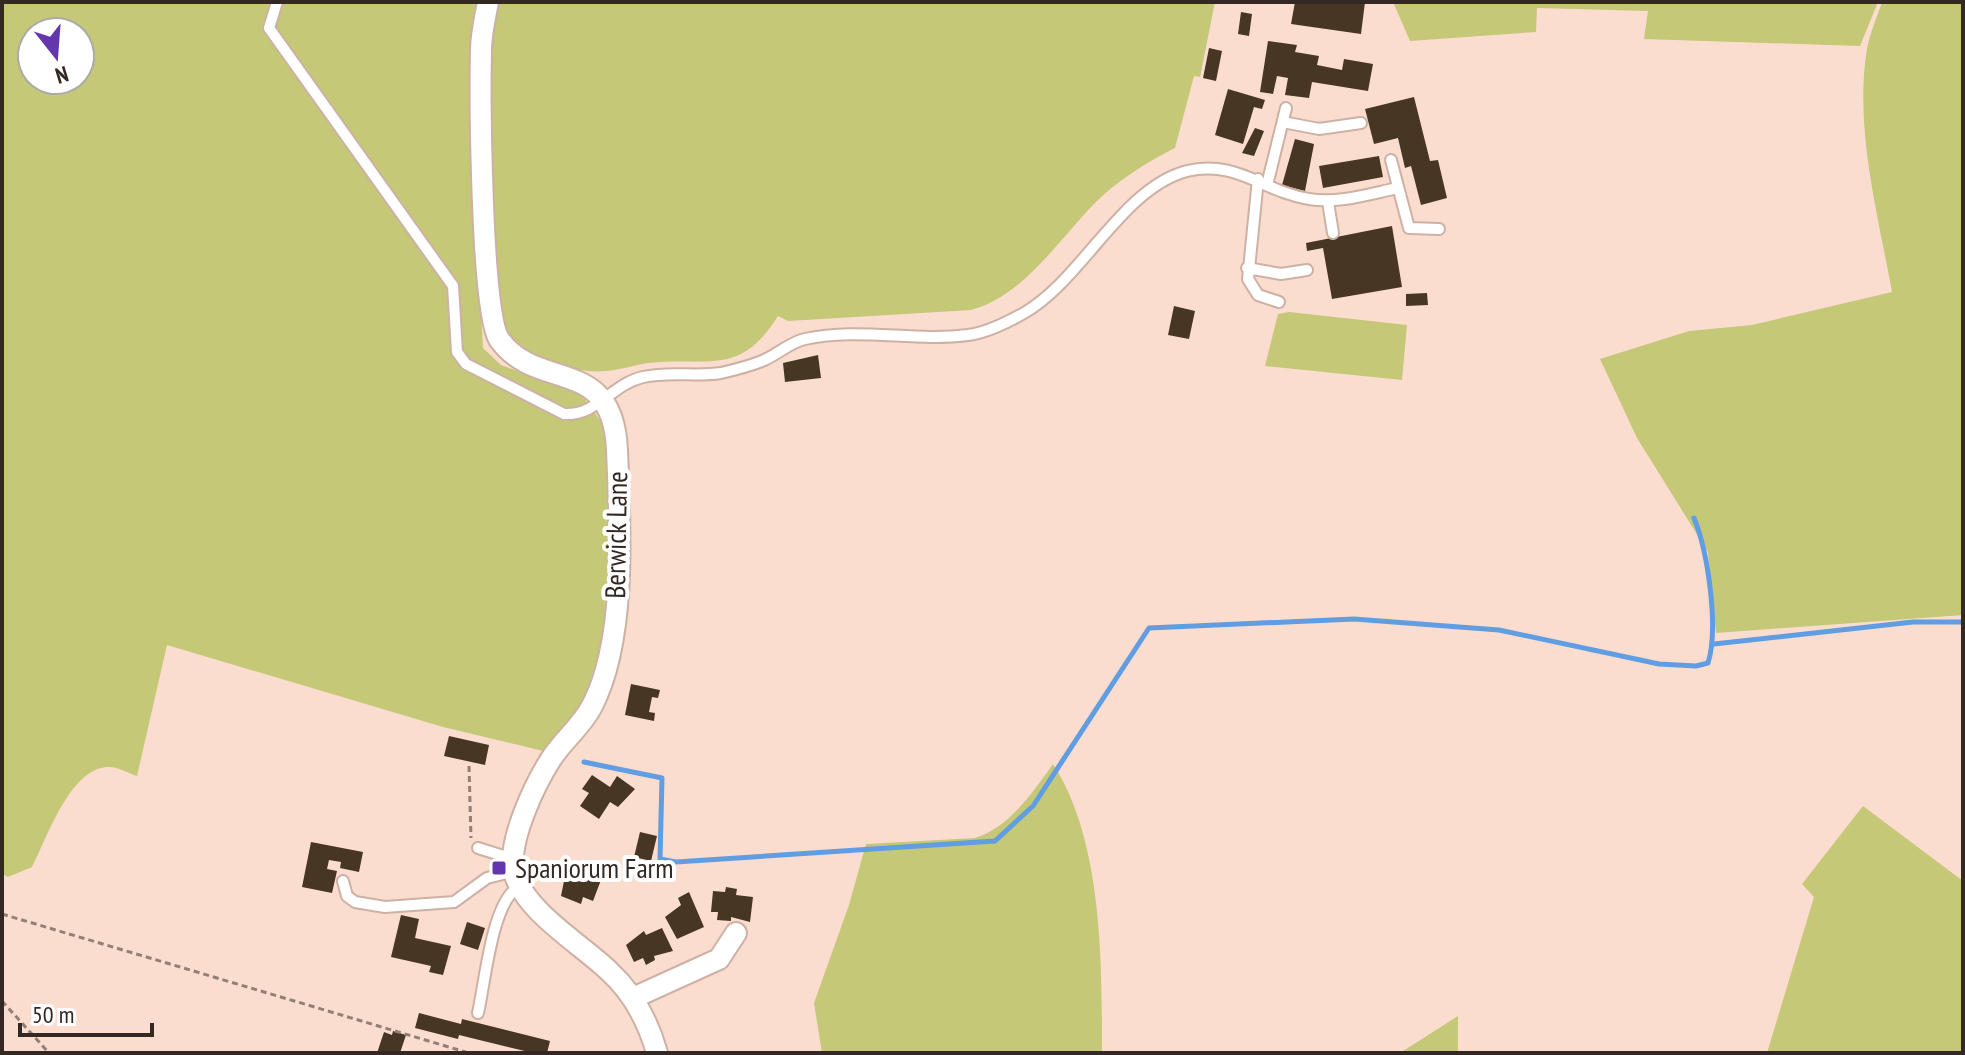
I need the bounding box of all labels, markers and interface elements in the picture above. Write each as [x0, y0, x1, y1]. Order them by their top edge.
north arrow [16, 16, 96, 96]
text: N [52, 60, 72, 90]
street label: Berwick Lane [596, 471, 635, 599]
place label: Spaniorum Farm [515, 849, 673, 886]
marker: Spaniorum Farm [490, 859, 508, 877]
scale bar [20, 987, 152, 1037]
text: 50 m [32, 999, 74, 1030]

